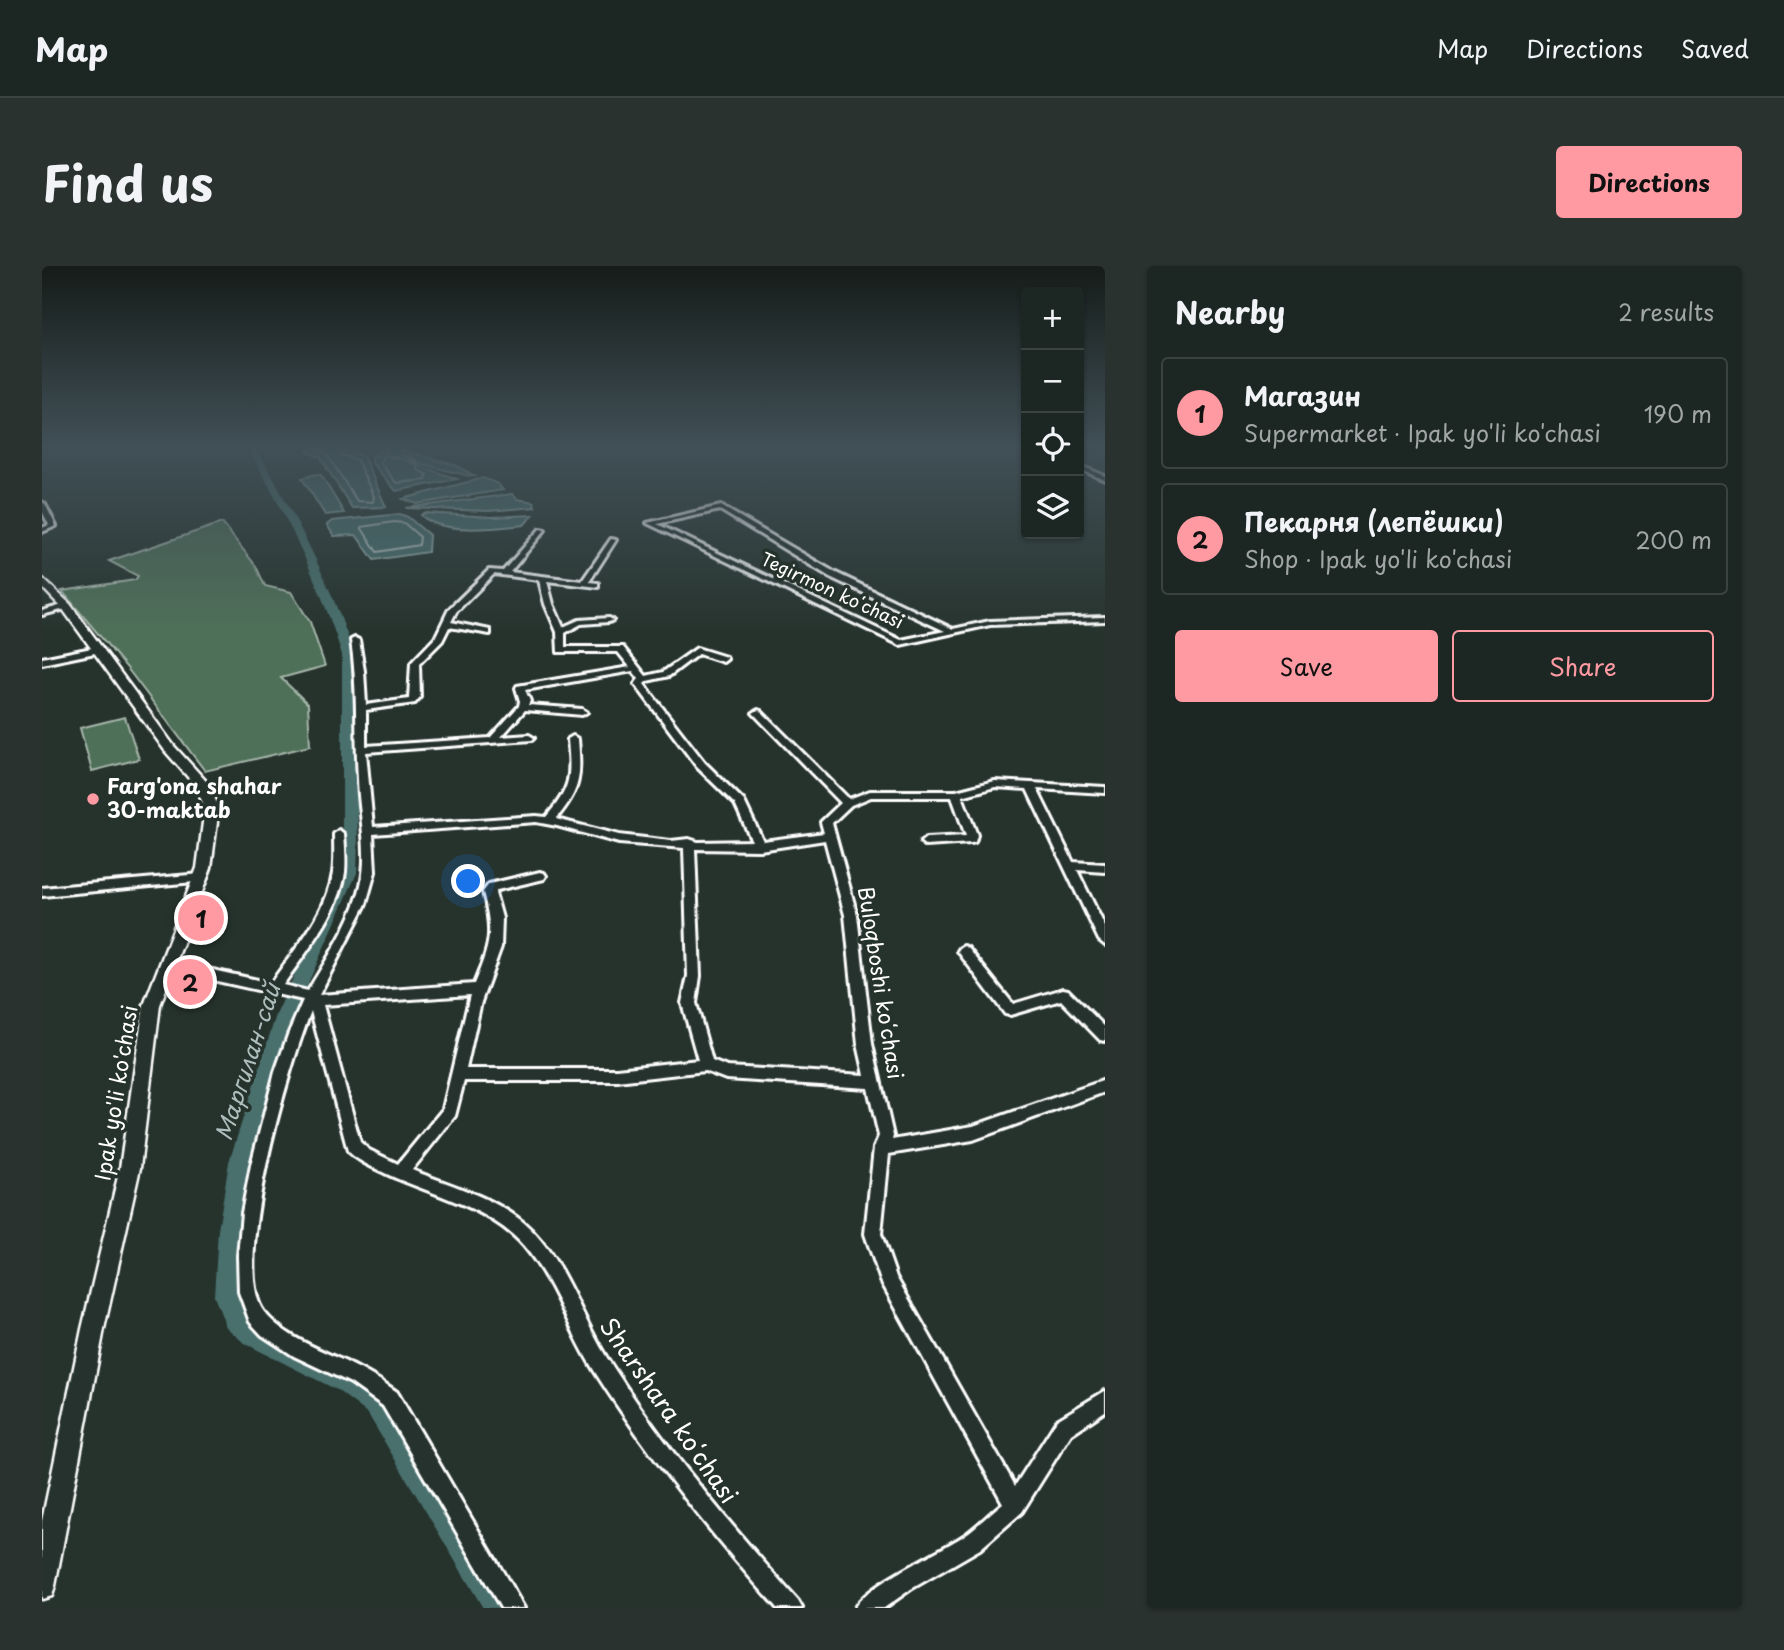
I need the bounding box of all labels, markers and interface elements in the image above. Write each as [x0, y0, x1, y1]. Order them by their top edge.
text: Map [35, 23, 108, 73]
text: Map [1437, 30, 1488, 66]
text: Directions [1526, 30, 1643, 66]
text: Saved [1681, 30, 1749, 66]
text: Find us [42, 145, 213, 219]
button: Directions [1556, 146, 1742, 218]
map controls [1021, 287, 1084, 539]
button: + [1021, 287, 1084, 350]
text: Nearby [1175, 289, 1285, 334]
text: 2 results [1618, 294, 1714, 329]
button: − [1021, 350, 1084, 413]
text: Магазин [1244, 376, 1361, 415]
text: 1 [1195, 396, 1206, 431]
text: 190 m [1644, 396, 1712, 431]
button: locate [1021, 413, 1084, 476]
text: Supermarket · Ipak yo'li ko'chasi [1244, 415, 1601, 450]
button: layers [1021, 476, 1084, 539]
text: Пекарня (лепёшки) [1244, 502, 1504, 541]
text: 2 [1192, 522, 1208, 557]
text: 200 m [1635, 522, 1712, 557]
text: Shop · Ipak yo'li ko'chasi [1244, 541, 1512, 576]
street label: Tegirmon koʻchasi [757, 545, 909, 635]
button: Save [1175, 630, 1438, 702]
button: Share [1452, 630, 1714, 702]
place label: Farg'ona shahar 30-maktab [107, 769, 282, 825]
marker: Farg'ona shahar 30-maktab [85, 791, 101, 807]
your location [451, 864, 485, 898]
street label: Buloqboshi koʻchasi [851, 884, 913, 1081]
pin: 1 [178, 892, 224, 944]
pin: 2 [167, 956, 213, 1008]
water label: Маргилан-сай [205, 975, 289, 1144]
street label: Ipak yo'li ko'chasi [85, 1002, 145, 1183]
street label: Sharshara koʻchasi [592, 1310, 747, 1510]

